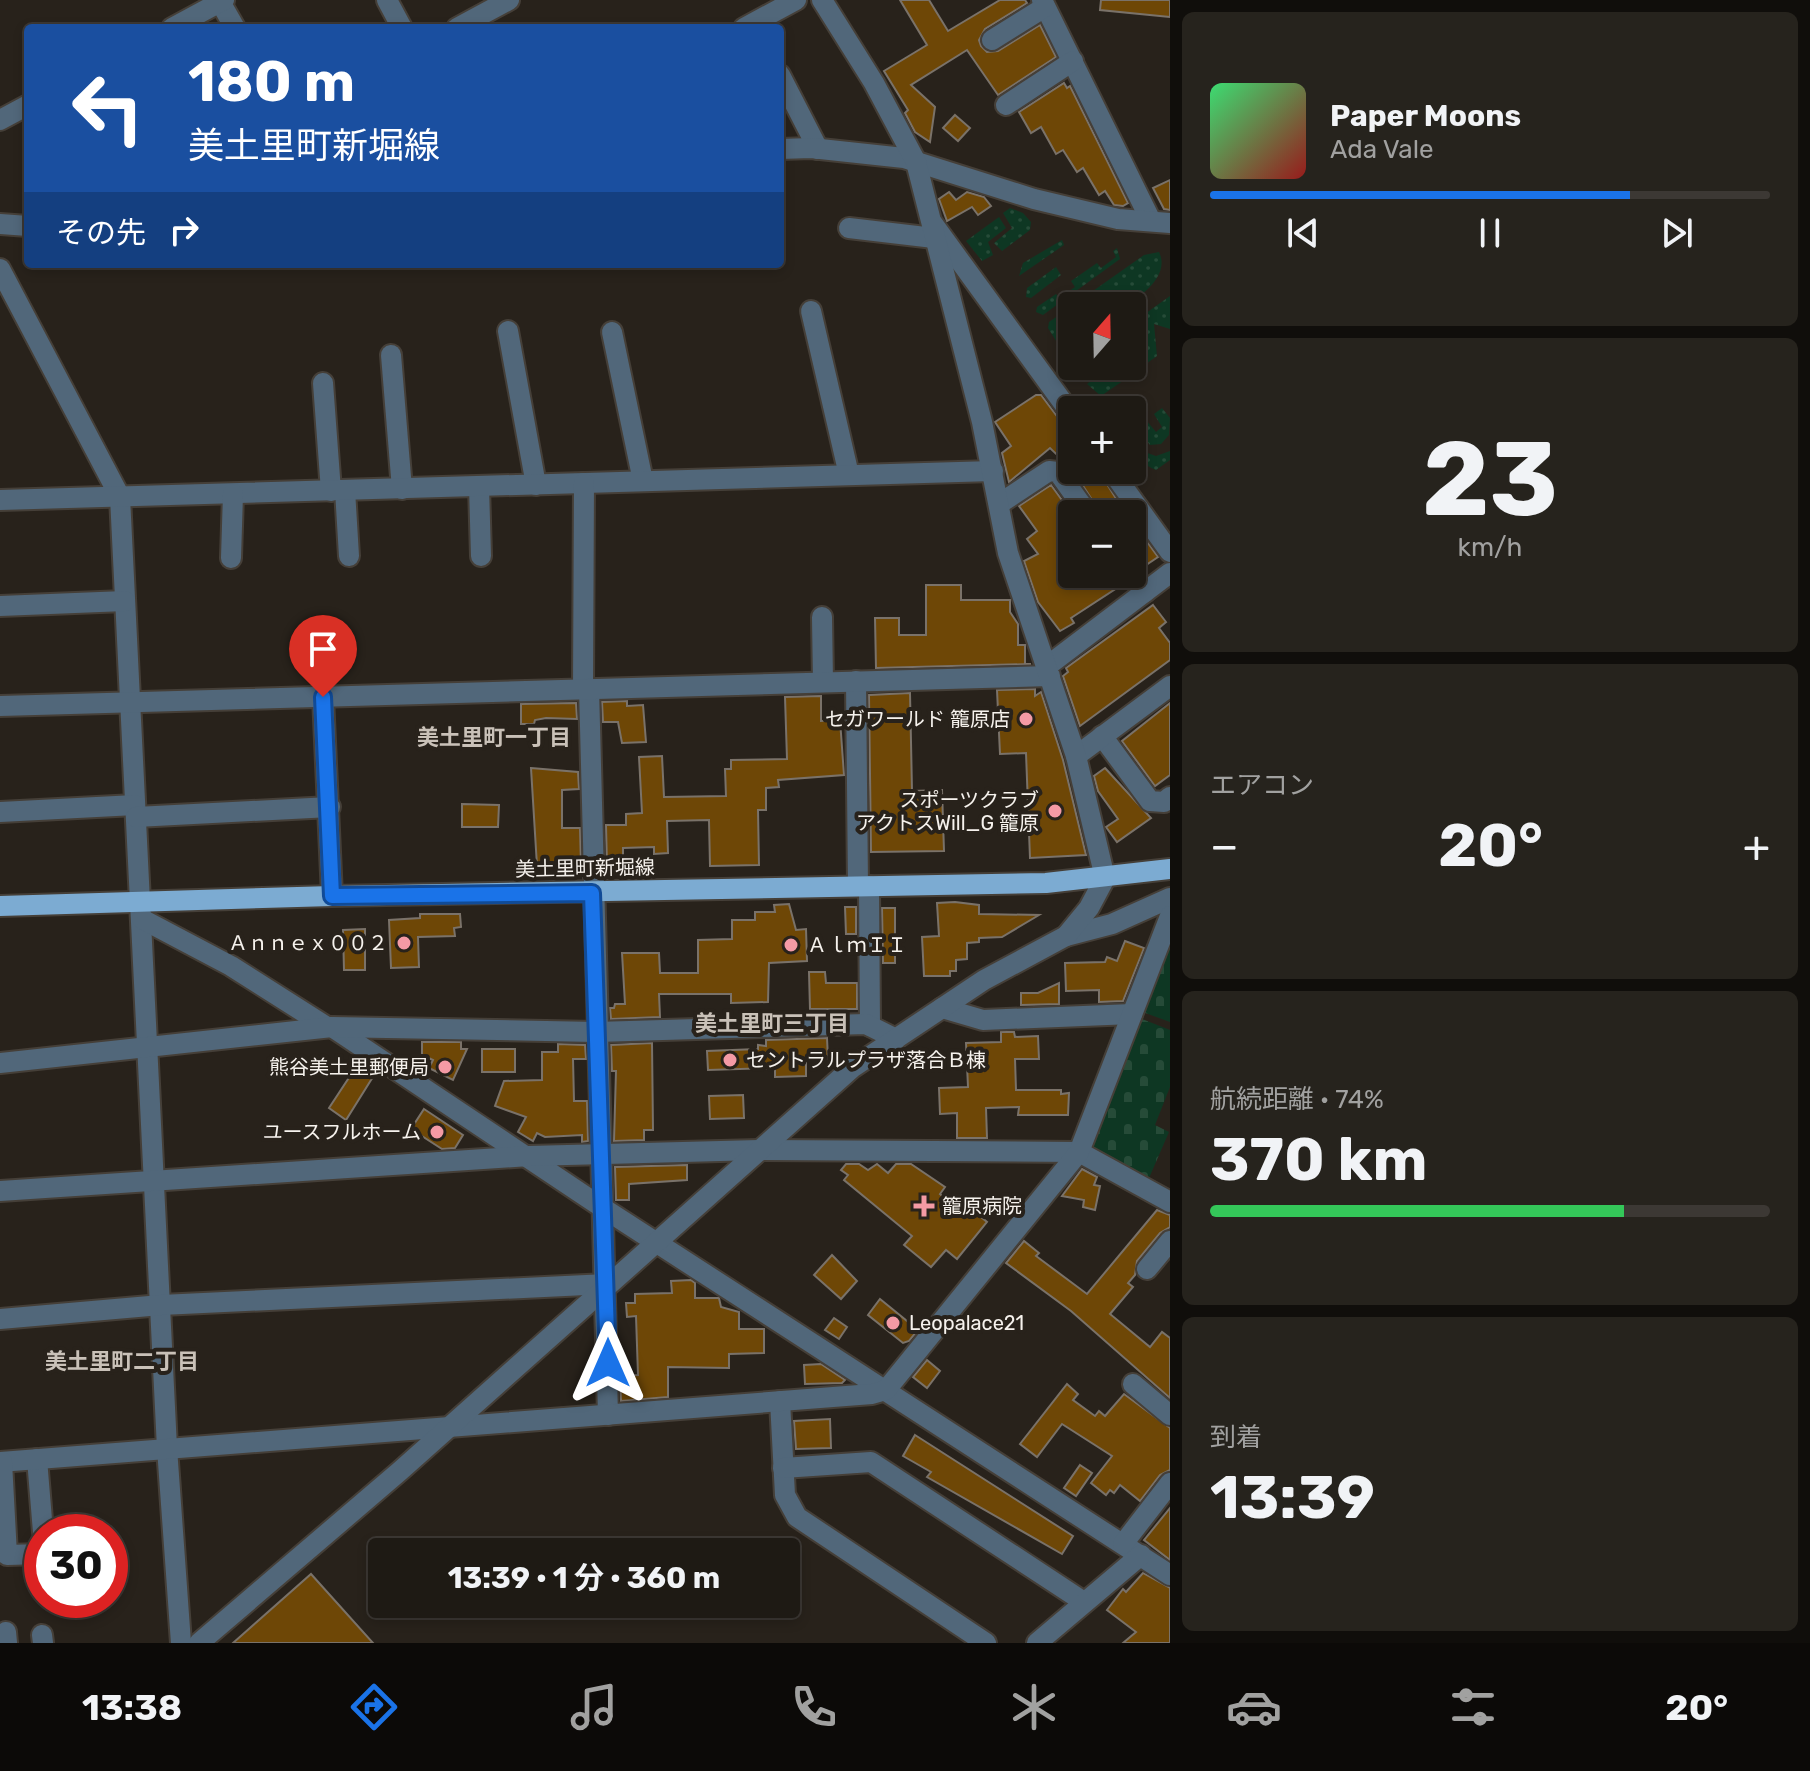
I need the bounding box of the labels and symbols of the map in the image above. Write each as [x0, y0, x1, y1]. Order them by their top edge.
north arrow [1058, 292, 1146, 380]
pin [289, 615, 357, 697]
place label: セガワールド 籠原店 [825, 707, 1010, 731]
marker: セガワールド 籠原店 [1017, 710, 1035, 728]
district label: 美土里町一丁目 [417, 724, 571, 751]
place label: スポーツクラブ アクトスWill_G 籠原 [856, 788, 1039, 835]
marker: スポーツクラブ アクトスWill_G 籠原 [1046, 802, 1064, 820]
street label: 美土里町新堀線 [515, 855, 655, 881]
place label: Ａｎｎｅｘ００２ [228, 931, 388, 955]
place label: ＡｌｍＩＩ [807, 933, 907, 957]
marker: Ａｎｎｅｘ００２ [395, 934, 413, 952]
marker: ＡｌｍＩＩ [782, 936, 800, 954]
district label: 美土里町三丁目 [695, 1010, 849, 1037]
place label: セントラルプラザ落合Ｂ棟 [746, 1048, 986, 1072]
marker: セントラルプラザ落合Ｂ棟 [721, 1051, 739, 1069]
place label: 熊谷美土里郵便局 [269, 1055, 429, 1079]
marker: 熊谷美土里郵便局 [436, 1058, 454, 1076]
place label: ユースフルホーム [263, 1120, 421, 1144]
marker: ユースフルホーム [428, 1123, 446, 1141]
place label: 籠原病院 [942, 1194, 1022, 1218]
marker: 籠原病院 [913, 1195, 935, 1217]
place label: Leopalace21 [909, 1311, 1024, 1335]
marker: Leopalace21 [884, 1314, 902, 1332]
position arrow [566, 1321, 650, 1405]
district label: 美土里町二丁目 [45, 1348, 199, 1375]
speed limit sign: 30 [24, 1514, 128, 1618]

